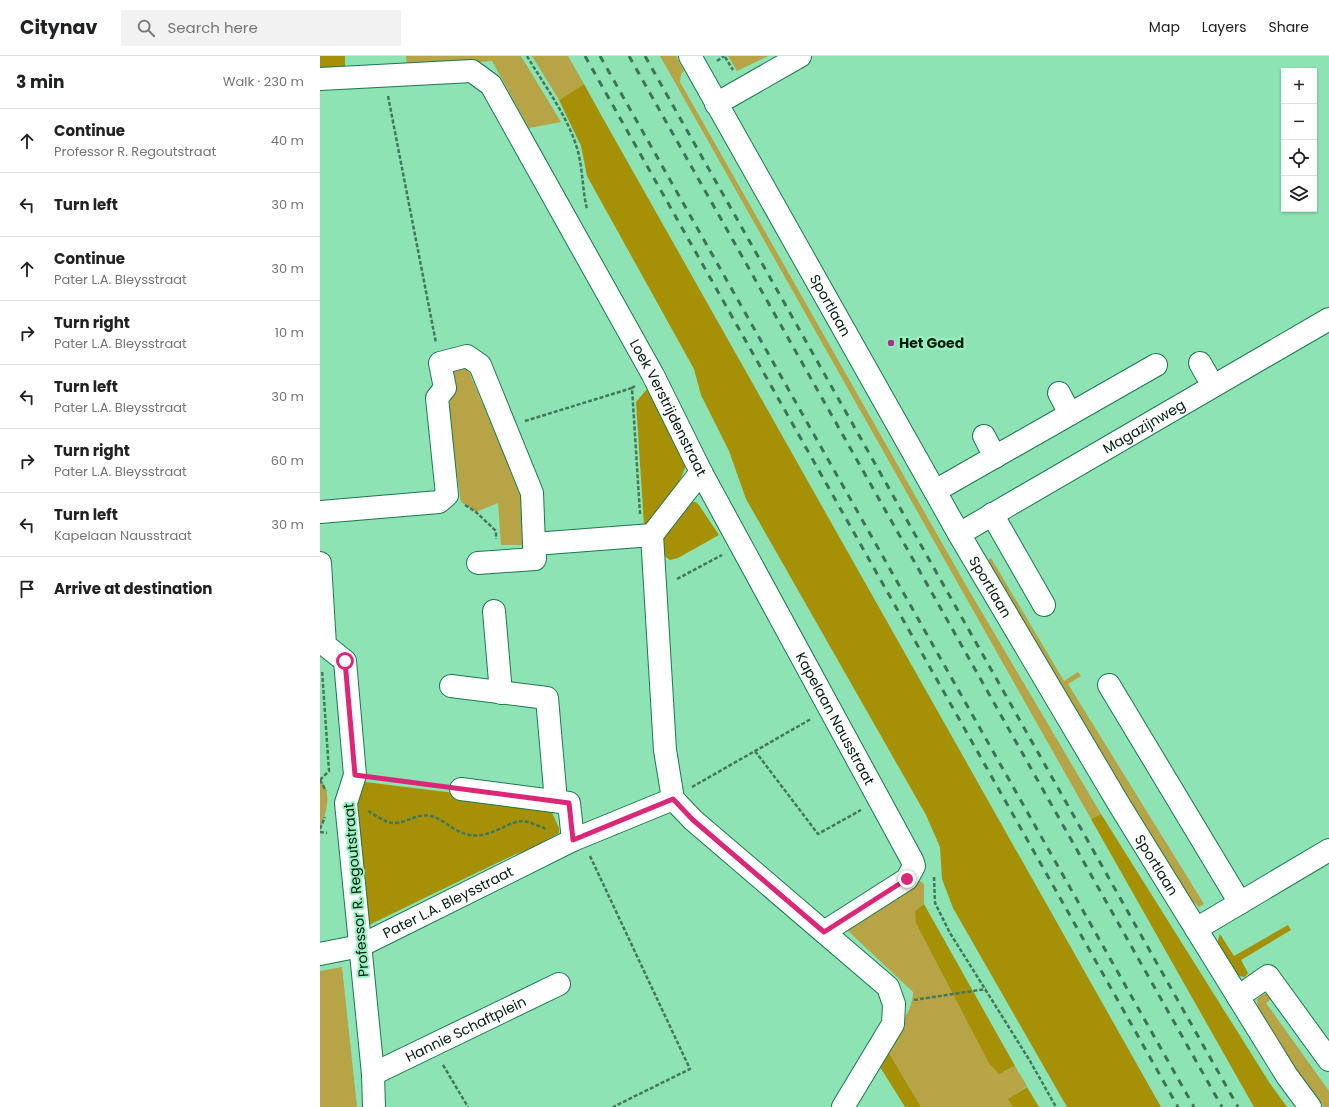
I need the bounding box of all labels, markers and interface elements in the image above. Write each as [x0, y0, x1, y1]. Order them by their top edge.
search box [121, 10, 401, 46]
text: Citynav [20, 14, 97, 41]
icon: search [135, 17, 157, 39]
text: Search here [167, 17, 258, 38]
text: Map [1149, 17, 1180, 37]
text: Layers [1202, 17, 1246, 37]
text: Share [1268, 17, 1309, 37]
map controls [1281, 68, 1317, 212]
button: + [1281, 68, 1317, 104]
text: 3 min [16, 70, 64, 94]
text: Walk · 230 m [223, 72, 304, 91]
button: − [1281, 104, 1317, 140]
text: Continue [54, 120, 125, 141]
icon: ahead [16, 130, 38, 152]
text: 40 m [271, 131, 304, 150]
button: locate [1281, 140, 1317, 176]
text: Professor R. Regoutstraat [54, 142, 216, 161]
button: layers [1281, 176, 1317, 212]
icon: left [16, 194, 38, 216]
text: Turn left [54, 194, 118, 215]
text: 30 m [271, 195, 304, 214]
text: Continue [54, 248, 125, 269]
icon: ahead [16, 258, 38, 280]
text: 30 m [271, 259, 304, 278]
text: Pater L.A. Bleysstraat [54, 270, 187, 289]
street label: Sportlaan [805, 271, 856, 340]
text: Turn right [54, 312, 130, 333]
icon: right [16, 322, 38, 344]
text: 10 m [275, 323, 304, 342]
place label: Het Goed [899, 333, 964, 353]
text: Pater L.A. Bleysstraat [54, 334, 187, 353]
street label: Loek Verstrijdenstraat [625, 335, 711, 480]
marker: Het Goed [886, 338, 896, 348]
text: Turn left [54, 376, 118, 397]
icon: left [16, 386, 38, 408]
text: 30 m [271, 387, 304, 406]
street label: Magazijnweg [1099, 395, 1189, 458]
text: Pater L.A. Bleysstraat [54, 398, 187, 417]
text: Turn right [54, 440, 130, 461]
icon: right [16, 450, 38, 472]
text: 60 m [271, 451, 304, 470]
text: Pater L.A. Bleysstraat [54, 462, 187, 481]
text: Turn left [54, 504, 118, 525]
icon: left [16, 514, 38, 536]
text: 30 m [271, 515, 304, 534]
text: Kapelaan Nausstraat [54, 526, 192, 545]
street label: Sportlaan [964, 552, 1016, 621]
icon: arrive [16, 578, 38, 600]
text: Arrive at destination [54, 578, 212, 599]
street label: Kapelaan Nausstraat [791, 649, 879, 789]
route start [336, 652, 354, 670]
street label: Professor R. Regoutstraat [338, 802, 374, 978]
street label: Sportlaan [1130, 831, 1183, 899]
street label: Pater L.A. Bleysstraat [379, 861, 516, 943]
route end [898, 870, 916, 888]
street label: Hannie Schaftplein [402, 991, 529, 1067]

